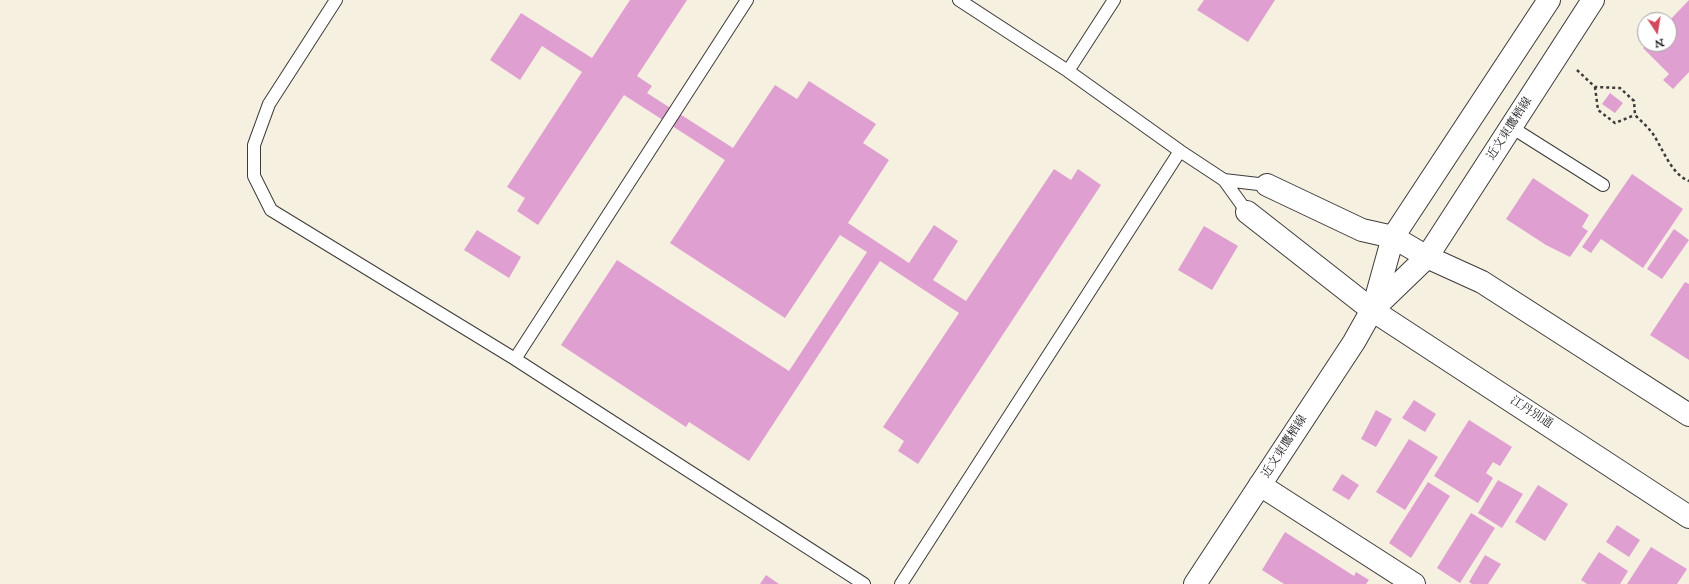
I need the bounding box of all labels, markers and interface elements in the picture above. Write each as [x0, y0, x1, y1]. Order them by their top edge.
north arrow [1637, 12, 1677, 52]
text: N [1653, 35, 1665, 51]
street label: 近文東鷹栖線 [1484, 95, 1536, 163]
street label: 江丹別通 [1507, 394, 1555, 432]
street label: 近文東鷹栖線 [1259, 413, 1311, 481]

